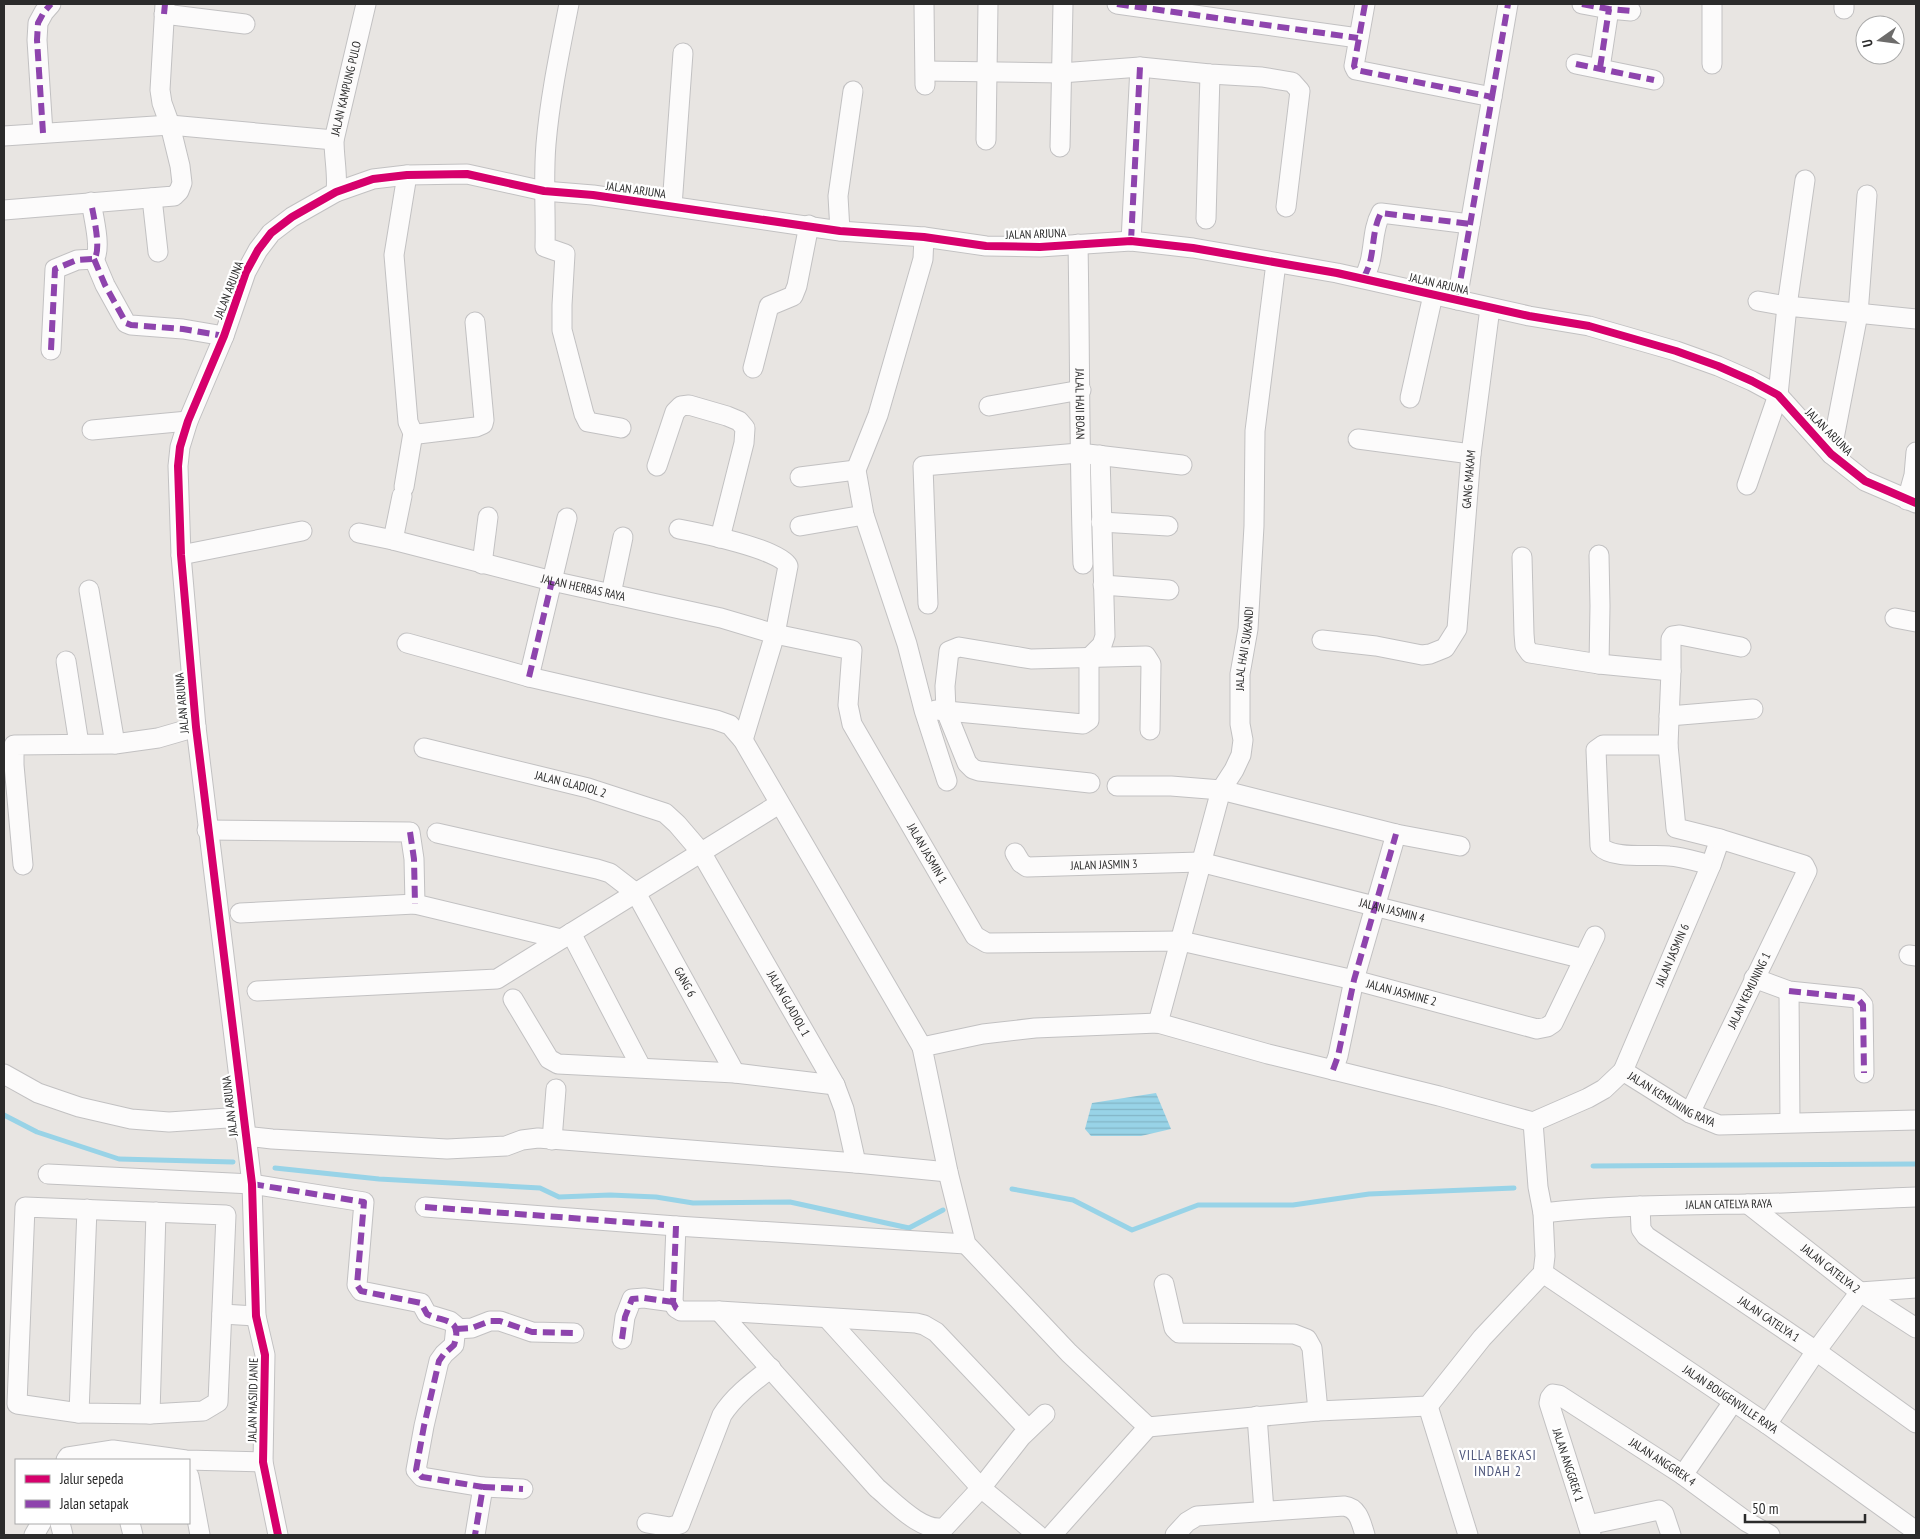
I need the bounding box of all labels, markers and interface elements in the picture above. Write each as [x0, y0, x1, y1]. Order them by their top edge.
north arrow [1855, 15, 1905, 65]
text: U [1858, 37, 1877, 49]
street label: JALAN KAMPUNG PULO [327, 39, 364, 138]
street label: JALAN ARJUNA [604, 178, 667, 201]
street label: JALAN ARJUNA [1004, 225, 1067, 242]
street label: JALAN ARJUNA [210, 259, 247, 322]
street label: JALAN ARJUNA [1407, 269, 1471, 298]
street label: JALAL HAJI BOAN [1072, 367, 1088, 440]
street label: JALAN ARJUNA [1802, 404, 1856, 459]
street label: GANG MAKAM [1459, 449, 1478, 509]
street label: JALAN HERBAS RAYA [539, 570, 627, 604]
street label: JALAL HAJI SUKANDI [1232, 606, 1256, 692]
street label: JALAN ARJUNA [171, 672, 192, 735]
street label: JALAN GLADIOL 2 [532, 767, 608, 800]
street label: JALAN JASMIN 1 [904, 820, 951, 886]
street label: JALAN JASMIN 3 [1069, 856, 1138, 873]
street label: JALAN JASMIN 4 [1357, 894, 1427, 926]
street label: JALAN JASMIN 6 [1652, 921, 1692, 990]
street label: JALAN KEMUNING 1 [1724, 950, 1774, 1032]
street label: GANG 6 [671, 964, 700, 999]
street label: JALAN GLADIOL 1 [763, 967, 813, 1039]
street label: JALAN JASMINE 2 [1364, 975, 1438, 1009]
street label: JALAN KEMUNING RAYA [1625, 1068, 1718, 1130]
street label: JALAN ARJUNA [218, 1075, 241, 1138]
street label: JALAN CATELYA RAYA [1684, 1195, 1773, 1212]
street label: JALAN CATELYA 2 [1798, 1240, 1863, 1296]
street label: JALAN CATELYA 1 [1735, 1292, 1803, 1345]
street label: JALAN MASJID JANIE [244, 1358, 261, 1443]
street label: JALAN BOUGENVILLE RAYA [1679, 1361, 1781, 1437]
street label: JALAN ANGGREK 1 [1549, 1425, 1587, 1503]
street label: JALAN ANGGREK 4 [1626, 1434, 1699, 1489]
district label: VILLA BEKASI INDAH 2 [1458, 1446, 1537, 1480]
legend [15, 1459, 190, 1524]
text: Jalur sepeda [59, 1469, 123, 1488]
scale bar [1745, 1492, 1865, 1524]
text: Jalan setapak [59, 1494, 129, 1513]
text: 50 m [1752, 1499, 1778, 1518]

